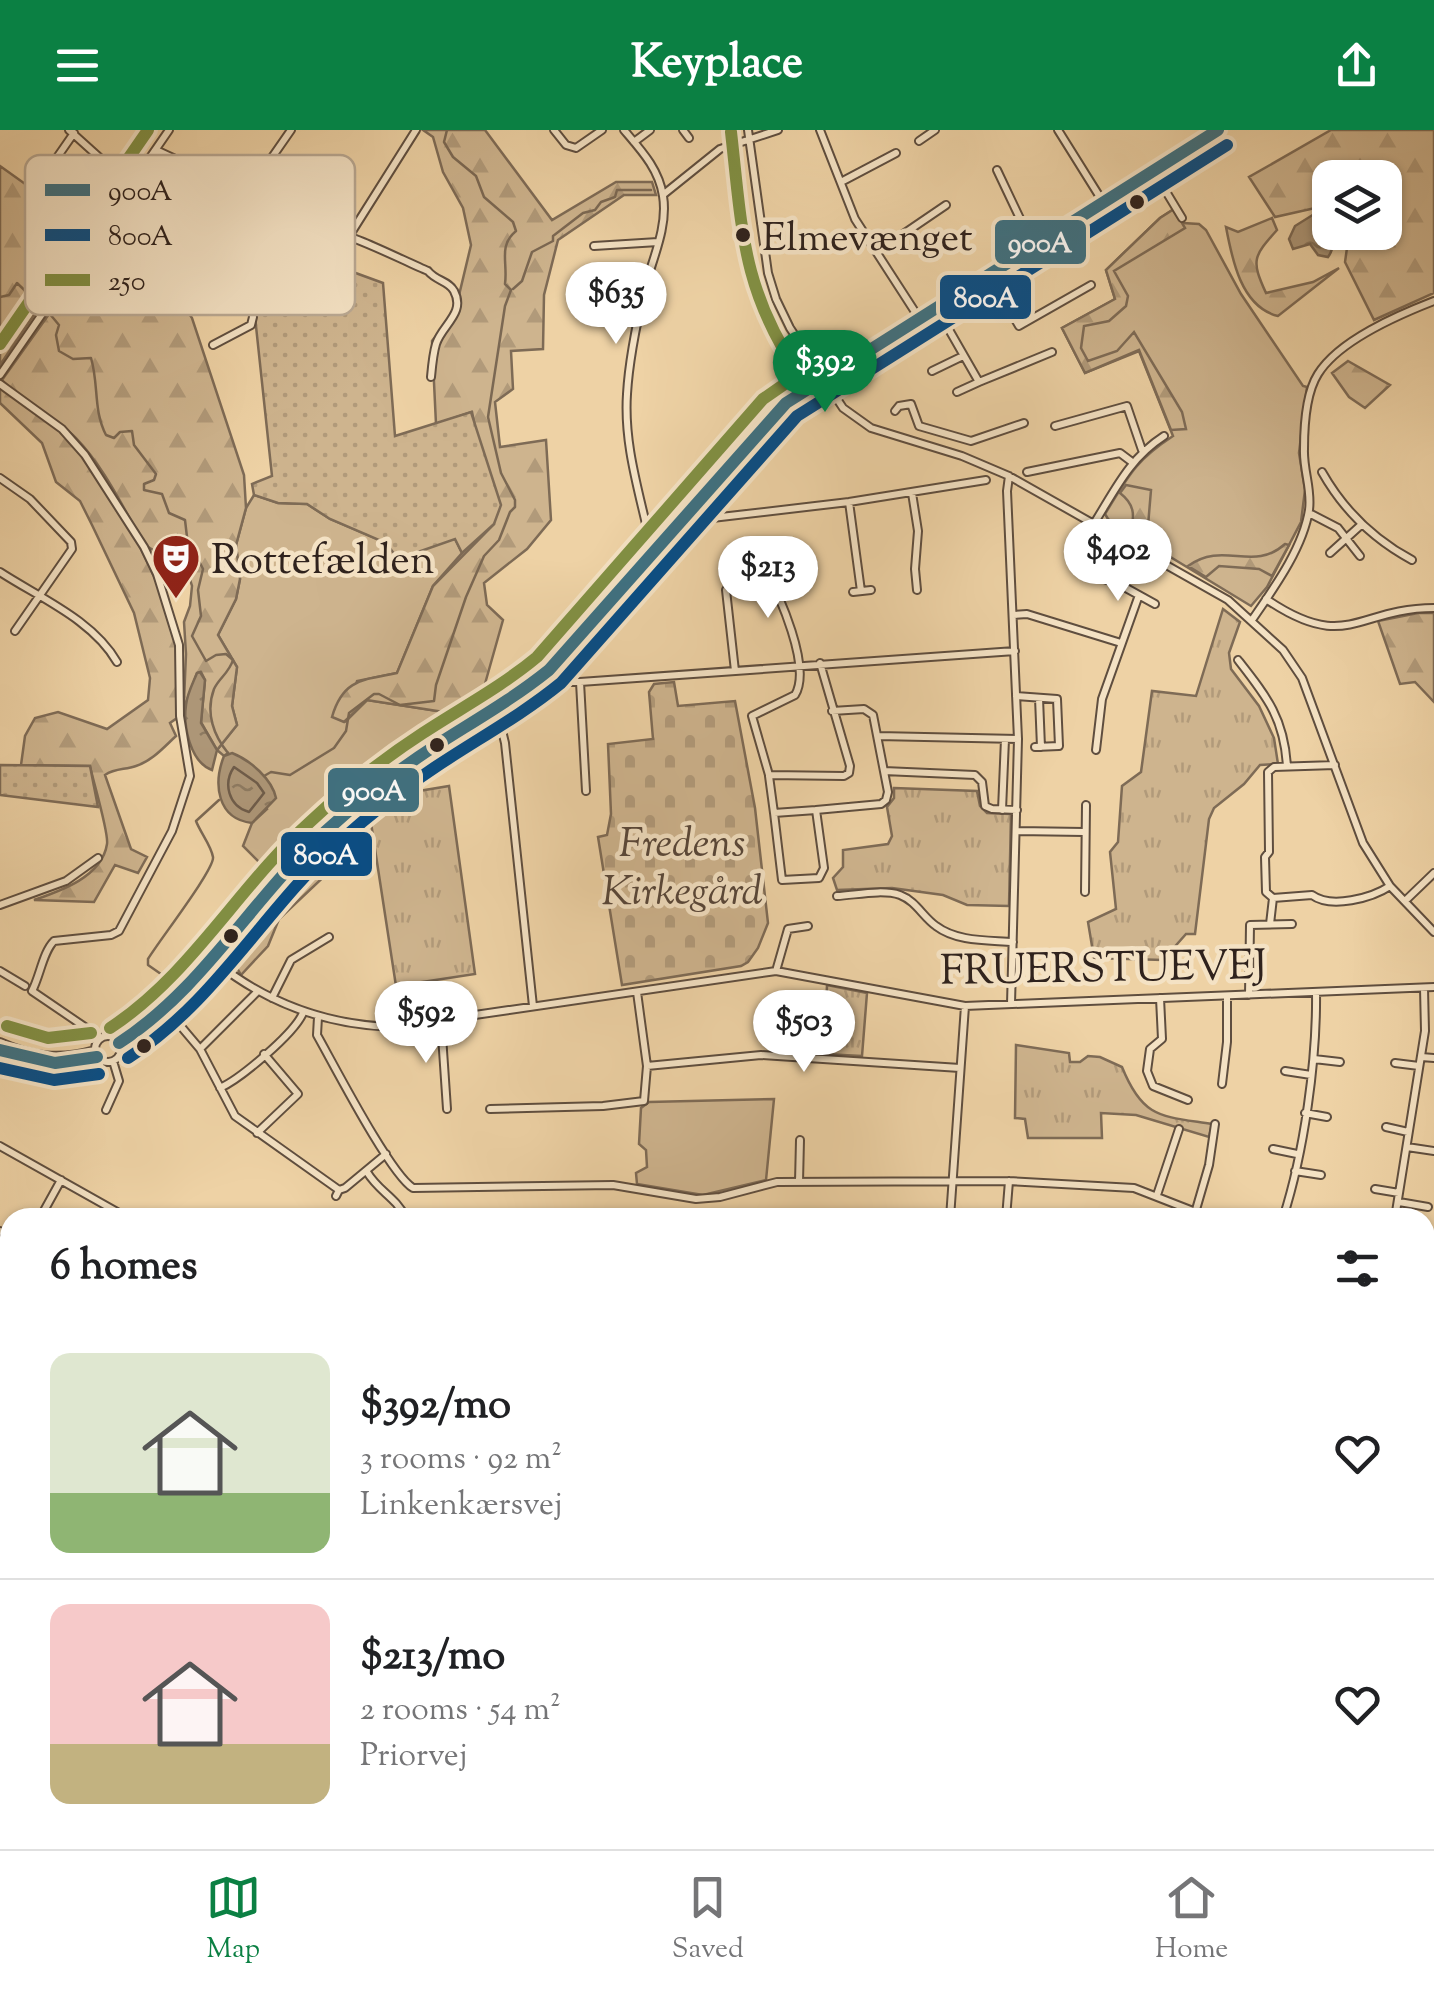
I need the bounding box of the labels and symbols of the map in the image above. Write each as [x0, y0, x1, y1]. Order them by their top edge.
legend [25, 155, 355, 315]
text: 900A [108, 173, 173, 213]
unlabelled marker [1127, 192, 1147, 212]
place label: Elmevænget [762, 212, 973, 269]
text: 800A [108, 218, 173, 258]
line badge: 900A [993, 218, 1088, 266]
marker: Elmevænget [733, 225, 753, 245]
text: 900A [1008, 225, 1073, 265]
pin: $635 [557, 262, 675, 347]
text: 250 [108, 263, 146, 303]
line badge: 800A [938, 273, 1033, 321]
text: 800A [954, 280, 1019, 320]
pin: $392 [766, 330, 884, 415]
pin: $402 [1059, 519, 1177, 604]
theatre icon: Rottefælden [150, 532, 202, 600]
place label: Rottefælden [211, 533, 435, 593]
pin: $213 [709, 536, 827, 621]
unlabelled marker [427, 735, 447, 755]
line badge: 900A [326, 766, 421, 814]
text: 900A [342, 773, 407, 813]
park label: Fredens Kirkegård [601, 816, 763, 924]
line badge: 800A [279, 830, 374, 878]
text: 800A [294, 837, 359, 877]
unlabelled marker [221, 926, 241, 946]
street label: FRUERSTUEVEJ [940, 938, 1266, 1004]
pin: $592 [367, 981, 485, 1066]
pin: $503 [745, 990, 863, 1075]
unlabelled marker [134, 1036, 154, 1056]

